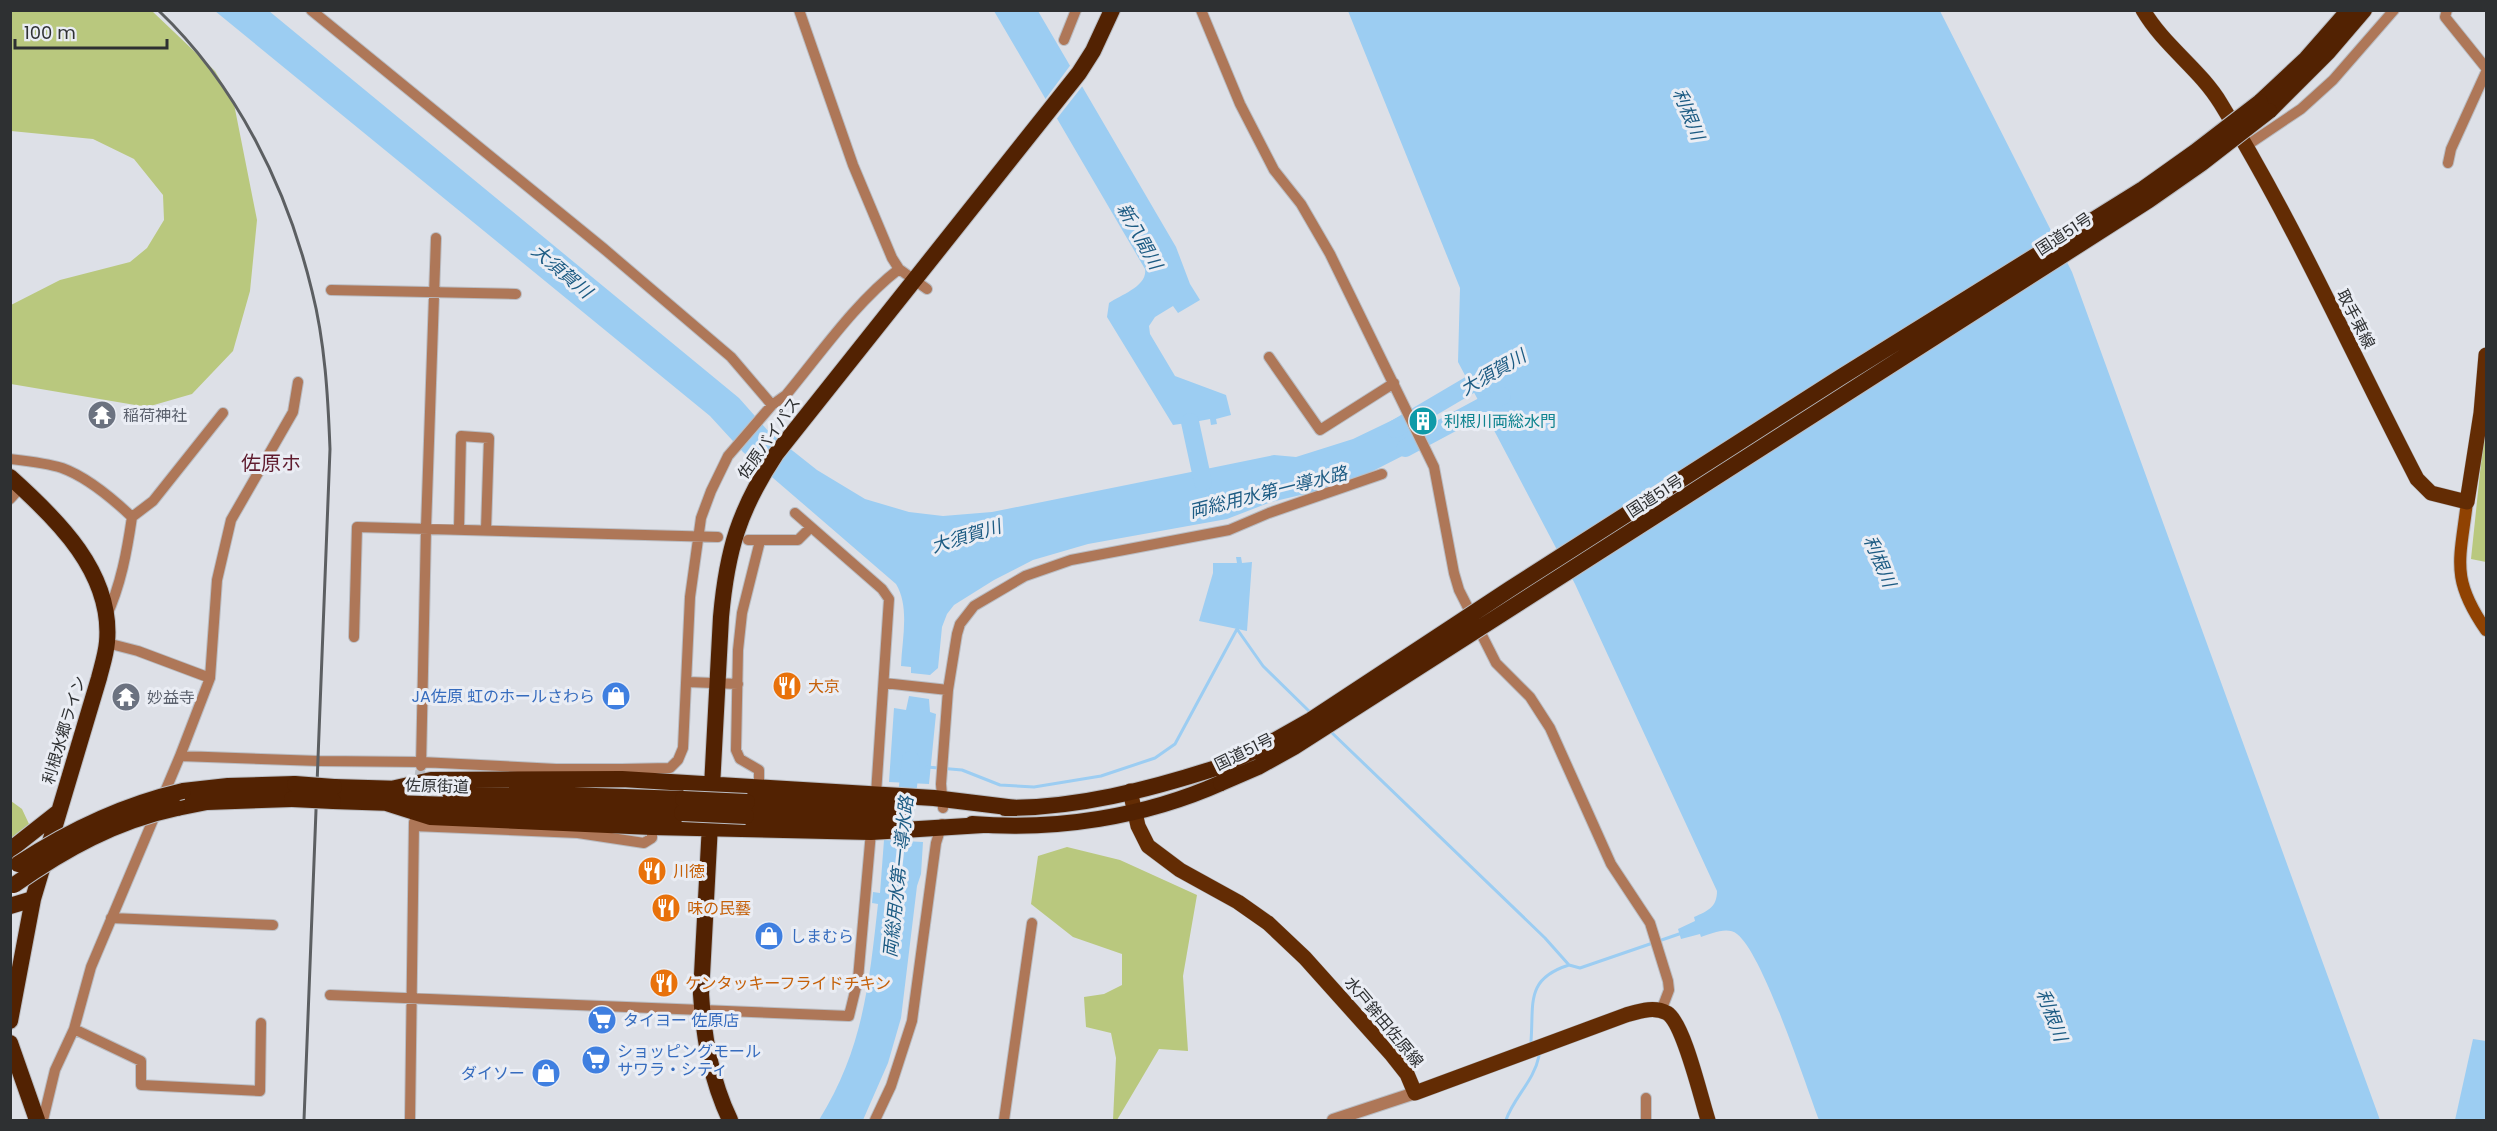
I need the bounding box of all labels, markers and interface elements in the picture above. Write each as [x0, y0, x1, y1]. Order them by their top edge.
scale bar [15, 12, 166, 50]
text: 100 m [24, 20, 76, 45]
water label: 利根川 [1667, 84, 1711, 146]
water label: 新八間川 [1112, 198, 1169, 275]
street label: 国道51号 [2031, 207, 2097, 261]
water label: 大須賀川 [526, 238, 599, 305]
street label: 取手東線 [2331, 285, 2381, 353]
water label: 大須賀川 [1456, 342, 1532, 401]
street label: 佐原バイパス [732, 392, 806, 484]
temple icon: 稲荷神社 [86, 399, 118, 431]
place label: 稲荷神社 [123, 404, 187, 427]
building icon: 利根川両総水門 [1407, 405, 1439, 437]
place label: 利根川両総水門 [1444, 410, 1556, 433]
district label: 佐原ホ [241, 449, 301, 477]
water label: 両総用水第一導水路 [1186, 460, 1352, 524]
street label: 国道51号 [1622, 469, 1688, 523]
water label: 大須賀川 [928, 513, 1006, 558]
water label: 利根川 [1858, 531, 1903, 593]
restaurant icon: 大京 [771, 670, 803, 702]
street label: 利根水郷ライン [37, 673, 91, 787]
place label: 大京 [808, 675, 840, 698]
shop icon: JA佐原 虹のホールさわら [600, 680, 632, 712]
temple icon: 妙益寺 [110, 681, 142, 713]
place label: JA佐原 虹のホールさわら [411, 685, 595, 708]
place label: 妙益寺 [147, 686, 195, 709]
street label: 国道51号 [1211, 728, 1277, 776]
street label: 佐原街道 [405, 773, 469, 799]
water label: 両総用水第一導水路 [877, 793, 919, 959]
restaurant icon: 川徳 [636, 855, 668, 887]
place label: 川徳 [673, 860, 705, 883]
restaurant icon: 味の民藝 [650, 892, 682, 924]
place label: 味の民藝 [687, 897, 751, 920]
shop icon: しまむら [753, 920, 785, 952]
place label: しまむら [790, 925, 854, 948]
restaurant icon: ケンタッキーフライドチキン [648, 967, 680, 999]
place label: ケンタッキーフライドチキン [685, 972, 891, 995]
street label: 水戸鉾田佐原線 [1339, 972, 1429, 1072]
water label: 利根川 [2031, 985, 2074, 1047]
supermarket icon: タイヨー 佐原店 [586, 1004, 618, 1036]
place label: タイヨー 佐原店 [623, 1009, 739, 1032]
place label: ショッピングモール サワラ・シティ [617, 1040, 761, 1081]
supermarket icon: ショッピングモール サワラ・シティ [580, 1044, 612, 1076]
shop icon: ダイソー [530, 1057, 562, 1089]
place label: ダイソー [461, 1062, 525, 1085]

